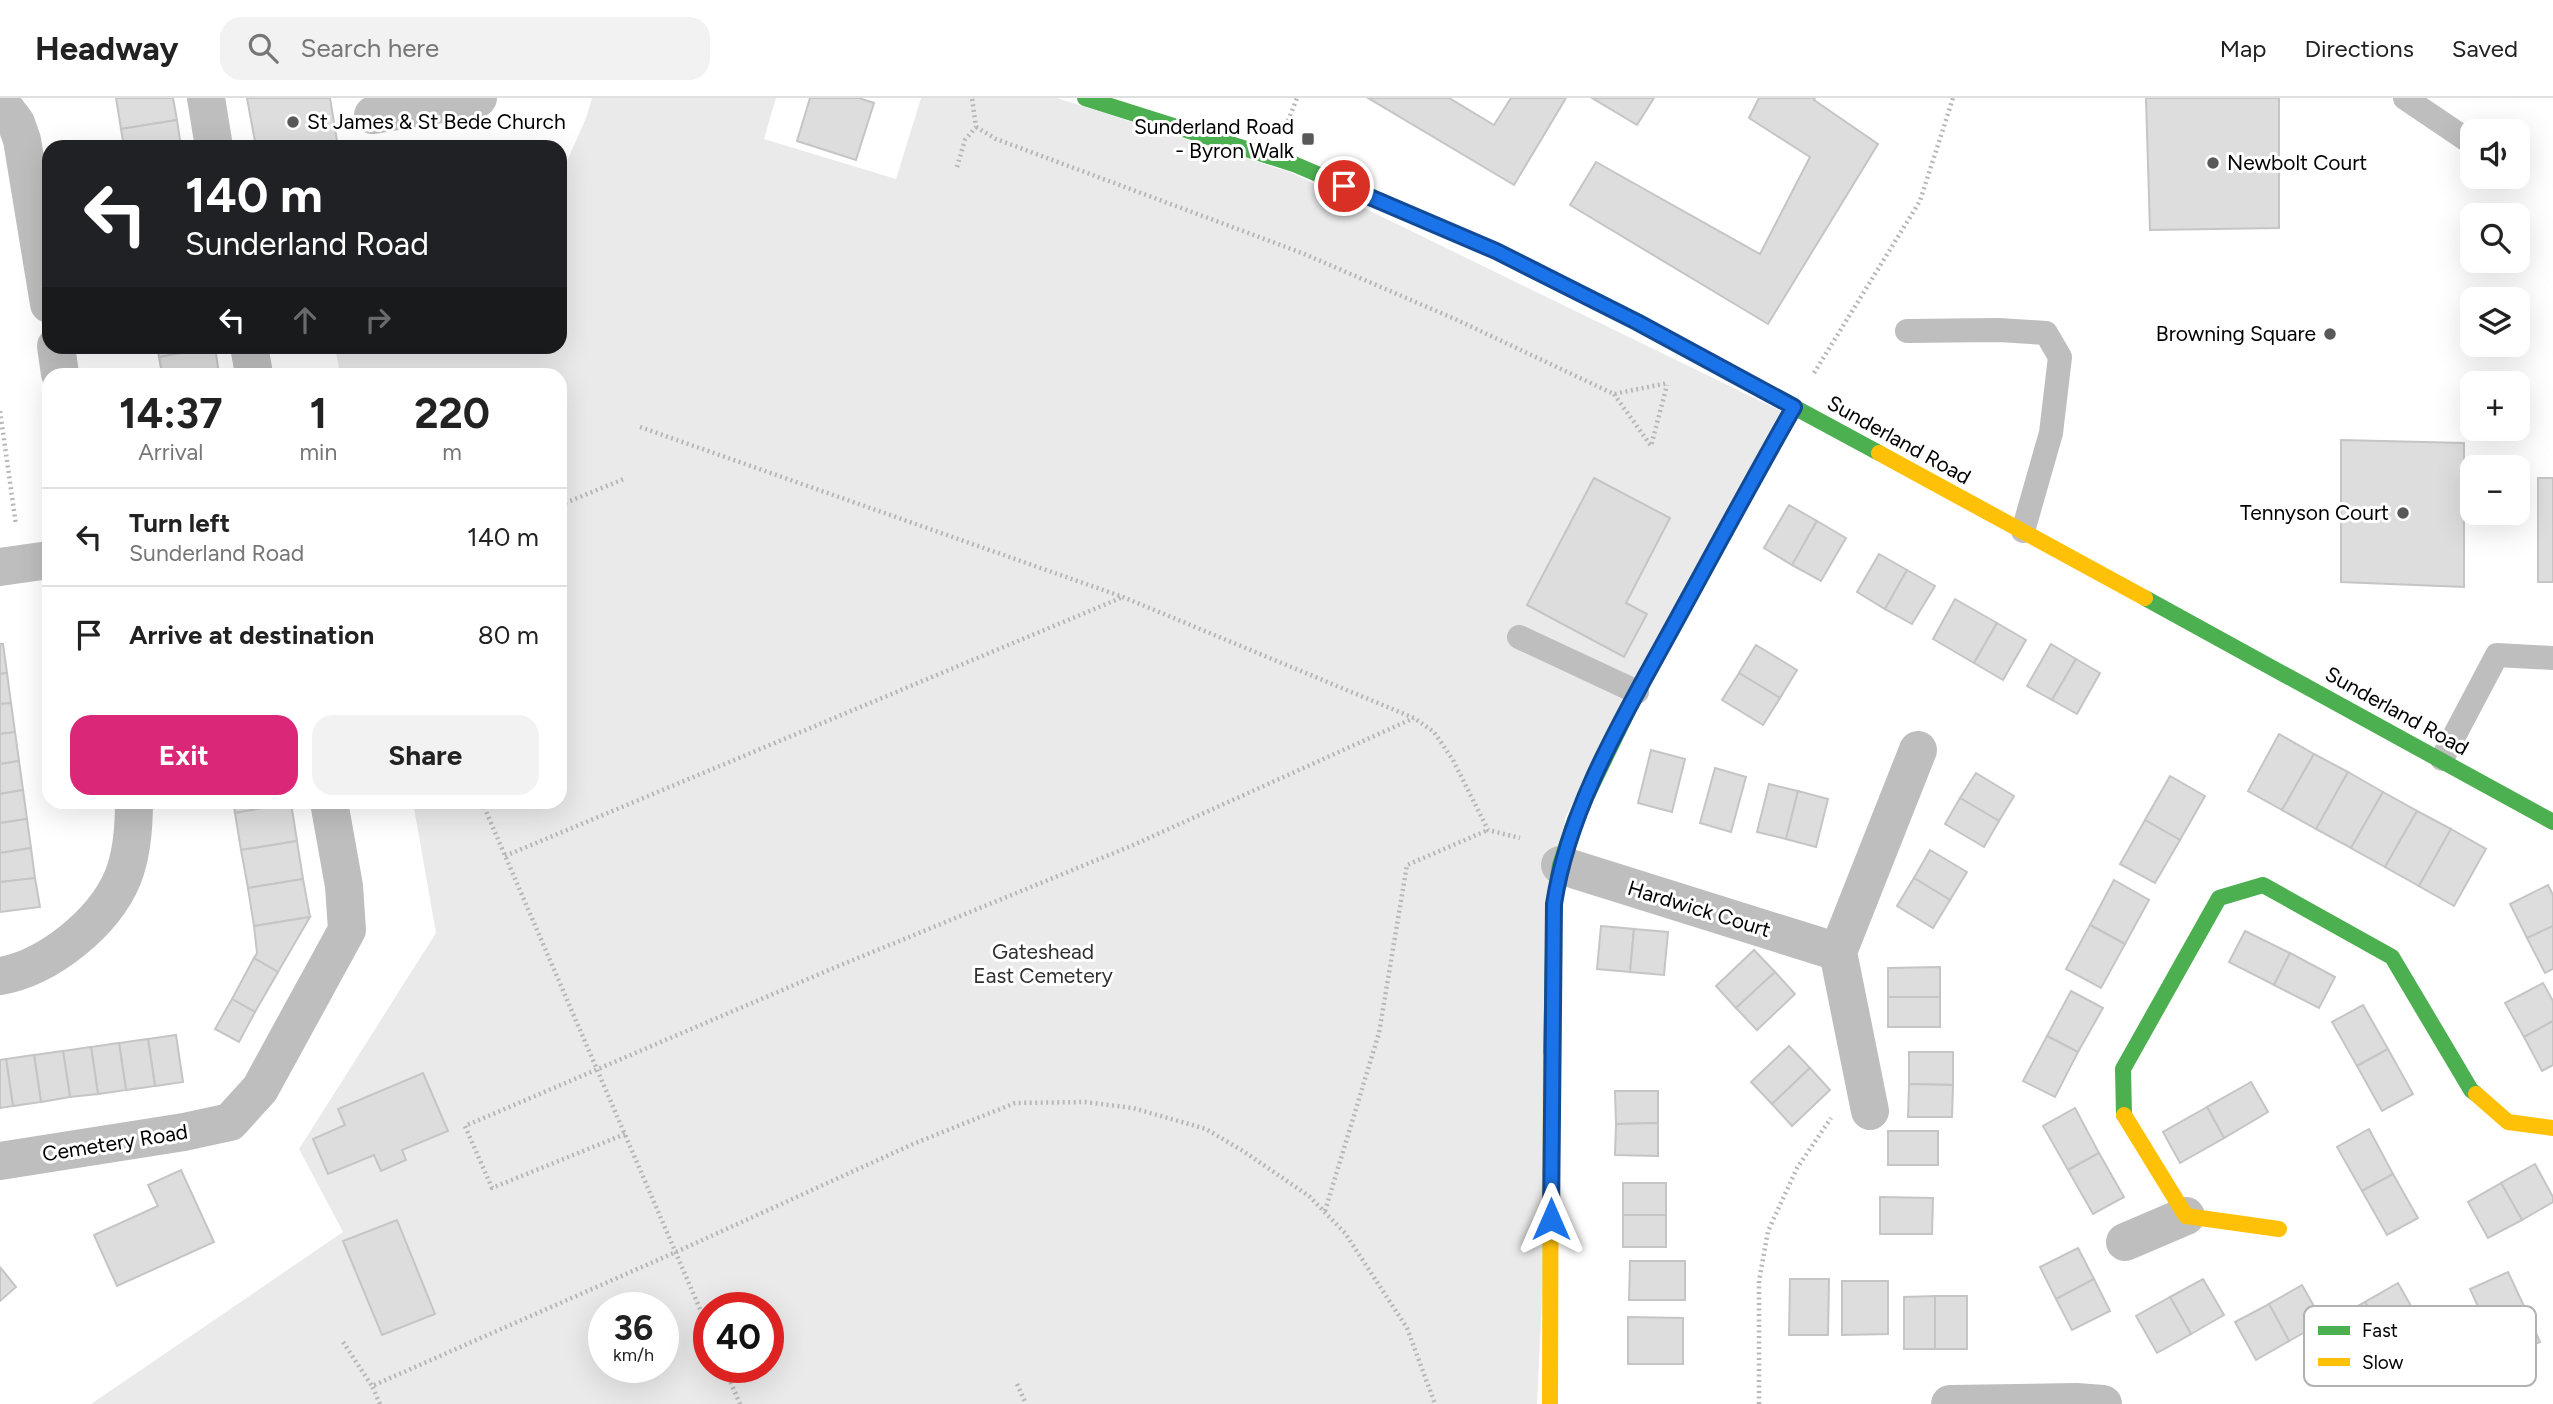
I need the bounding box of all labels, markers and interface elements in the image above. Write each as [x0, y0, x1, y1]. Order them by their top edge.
search box [220, 17, 710, 80]
text: Headway [35, 29, 178, 68]
icon: search [244, 29, 282, 67]
text: Search here [300, 32, 439, 64]
text: Map [2220, 34, 2266, 63]
text: Directions [2304, 34, 2414, 63]
text: Saved [2452, 34, 2518, 63]
place label: St James & St Bede Church [307, 109, 566, 134]
marker: St James & St Bede Church [285, 114, 301, 130]
place label: Sunderland Road - Byron Walk [1134, 114, 1295, 163]
map controls [2460, 119, 2530, 525]
button: sound [2460, 119, 2530, 189]
marker: Sunderland Road - Byron Walk [1300, 131, 1316, 147]
place label: Newbolt Court [2227, 150, 2367, 175]
marker: Newbolt Court [2205, 155, 2221, 171]
pin [1314, 156, 1374, 216]
text: 140 m [185, 165, 323, 224]
icon: arrive [1325, 167, 1363, 205]
icon: left [70, 168, 161, 259]
button: search [2460, 203, 2530, 273]
text: Sunderland Road [185, 225, 429, 263]
button: layers [2460, 287, 2530, 357]
icon: left [213, 301, 251, 339]
icon: ahead [286, 301, 324, 339]
icon: right [359, 301, 397, 339]
place label: Browning Square [2156, 321, 2316, 346]
marker: Browning Square [2322, 326, 2338, 342]
button: + [2460, 371, 2530, 441]
text: 14:37 [119, 388, 223, 439]
text: 1 [310, 388, 327, 439]
text: 220 [414, 388, 490, 439]
street label: Sunderland Road [1823, 390, 1975, 489]
text: Arrival [138, 438, 203, 466]
text: min [300, 438, 337, 466]
text: m [442, 438, 462, 466]
button: − [2460, 455, 2530, 525]
place label: Tennyson Court [2240, 500, 2389, 525]
marker: Tennyson Court [2395, 505, 2411, 521]
text: Turn left [129, 507, 230, 539]
icon: left [70, 518, 108, 556]
text: 140 m [467, 521, 539, 553]
text: Sunderland Road [129, 539, 304, 567]
icon: arrive [70, 616, 108, 654]
text: Arrive at destination [129, 619, 374, 651]
text: 80 m [478, 619, 539, 651]
street label: Sunderland Road [2321, 661, 2473, 760]
button: Exit [70, 715, 298, 795]
button: Share [312, 715, 539, 795]
street label: Hardwick Court [1625, 875, 1774, 942]
park label: Gateshead East Cemetery [973, 939, 1113, 988]
street label: Cemetery Road [40, 1119, 189, 1166]
position arrow [1514, 1182, 1588, 1256]
speed limit sign: 40 [693, 1292, 784, 1383]
legend [2304, 1306, 2536, 1386]
text: 36 [614, 1307, 653, 1349]
text: Fast [2362, 1319, 2398, 1342]
text: km/h [613, 1344, 654, 1366]
text: Slow [2362, 1351, 2404, 1374]

